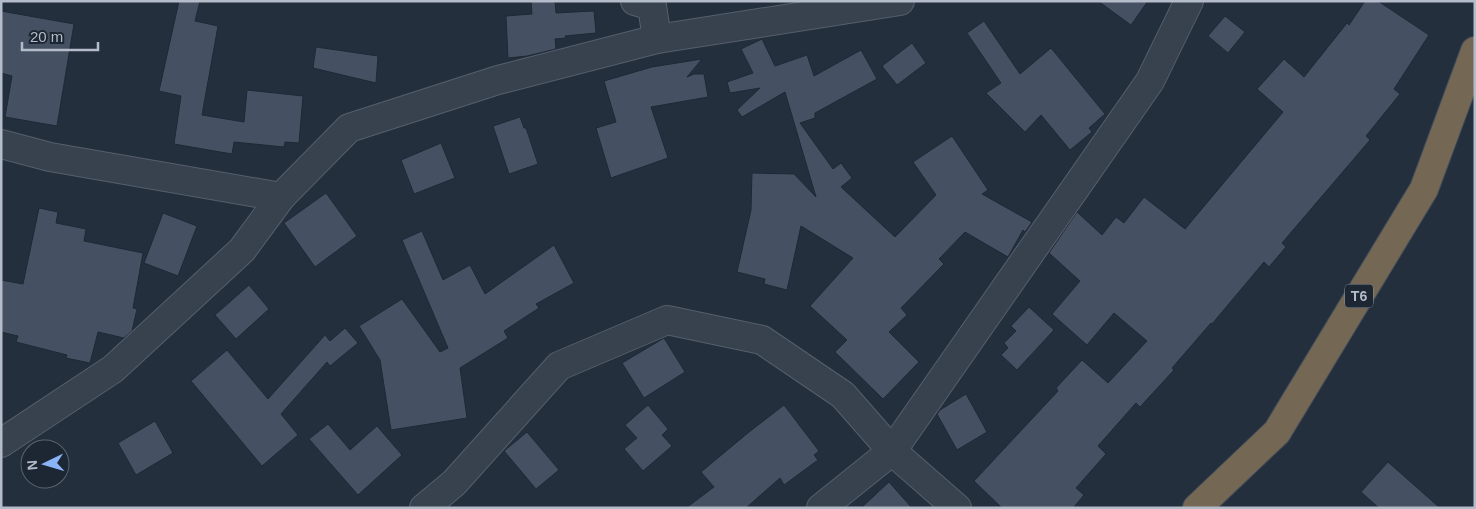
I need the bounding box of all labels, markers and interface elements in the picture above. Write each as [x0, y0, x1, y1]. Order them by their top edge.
scale bar [22, 20, 99, 52]
text: 20 m [30, 28, 63, 45]
road number: T6 [1345, 284, 1373, 308]
north arrow [20, 439, 70, 489]
text: N [24, 459, 40, 471]

